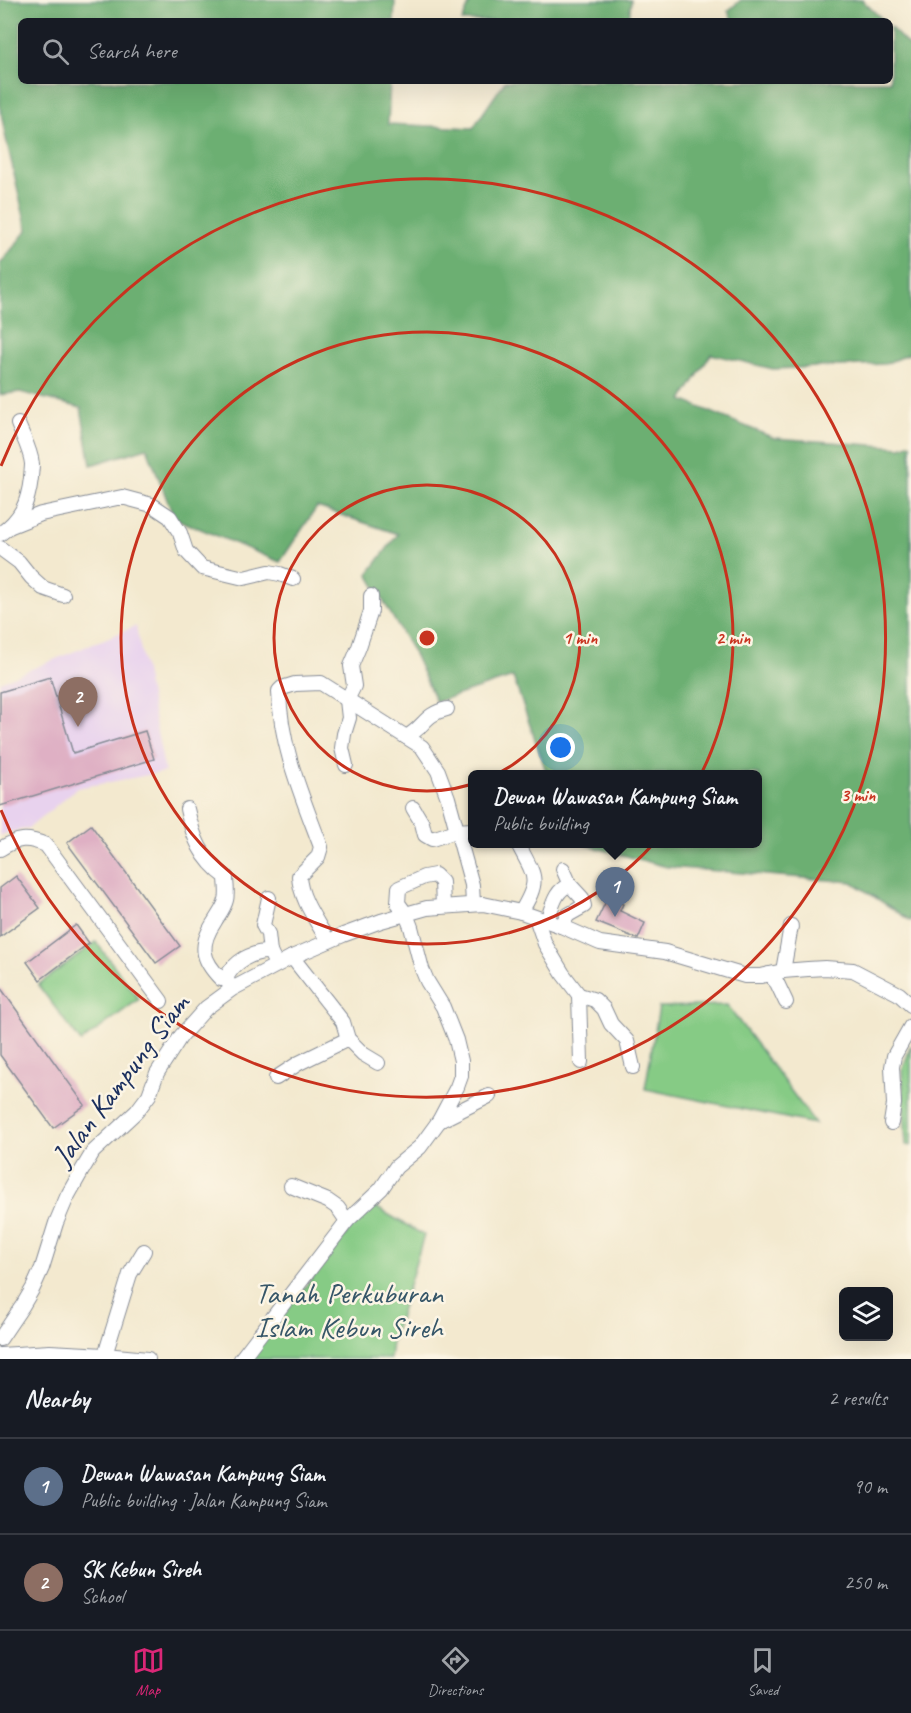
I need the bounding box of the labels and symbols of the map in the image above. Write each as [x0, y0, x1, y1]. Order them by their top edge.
text: 1 min [563, 627, 598, 649]
text: 2 min [716, 627, 751, 649]
centre of rings [417, 628, 437, 648]
pin: 2 [58, 678, 98, 727]
your location [546, 733, 575, 762]
text: 3 min [841, 784, 876, 806]
pin: 1 [596, 868, 634, 917]
street label: Jalan Kampung Siam [42, 985, 198, 1175]
park label: Tanah Perkuburan Islam Kebun Sireh [255, 1274, 445, 1346]

